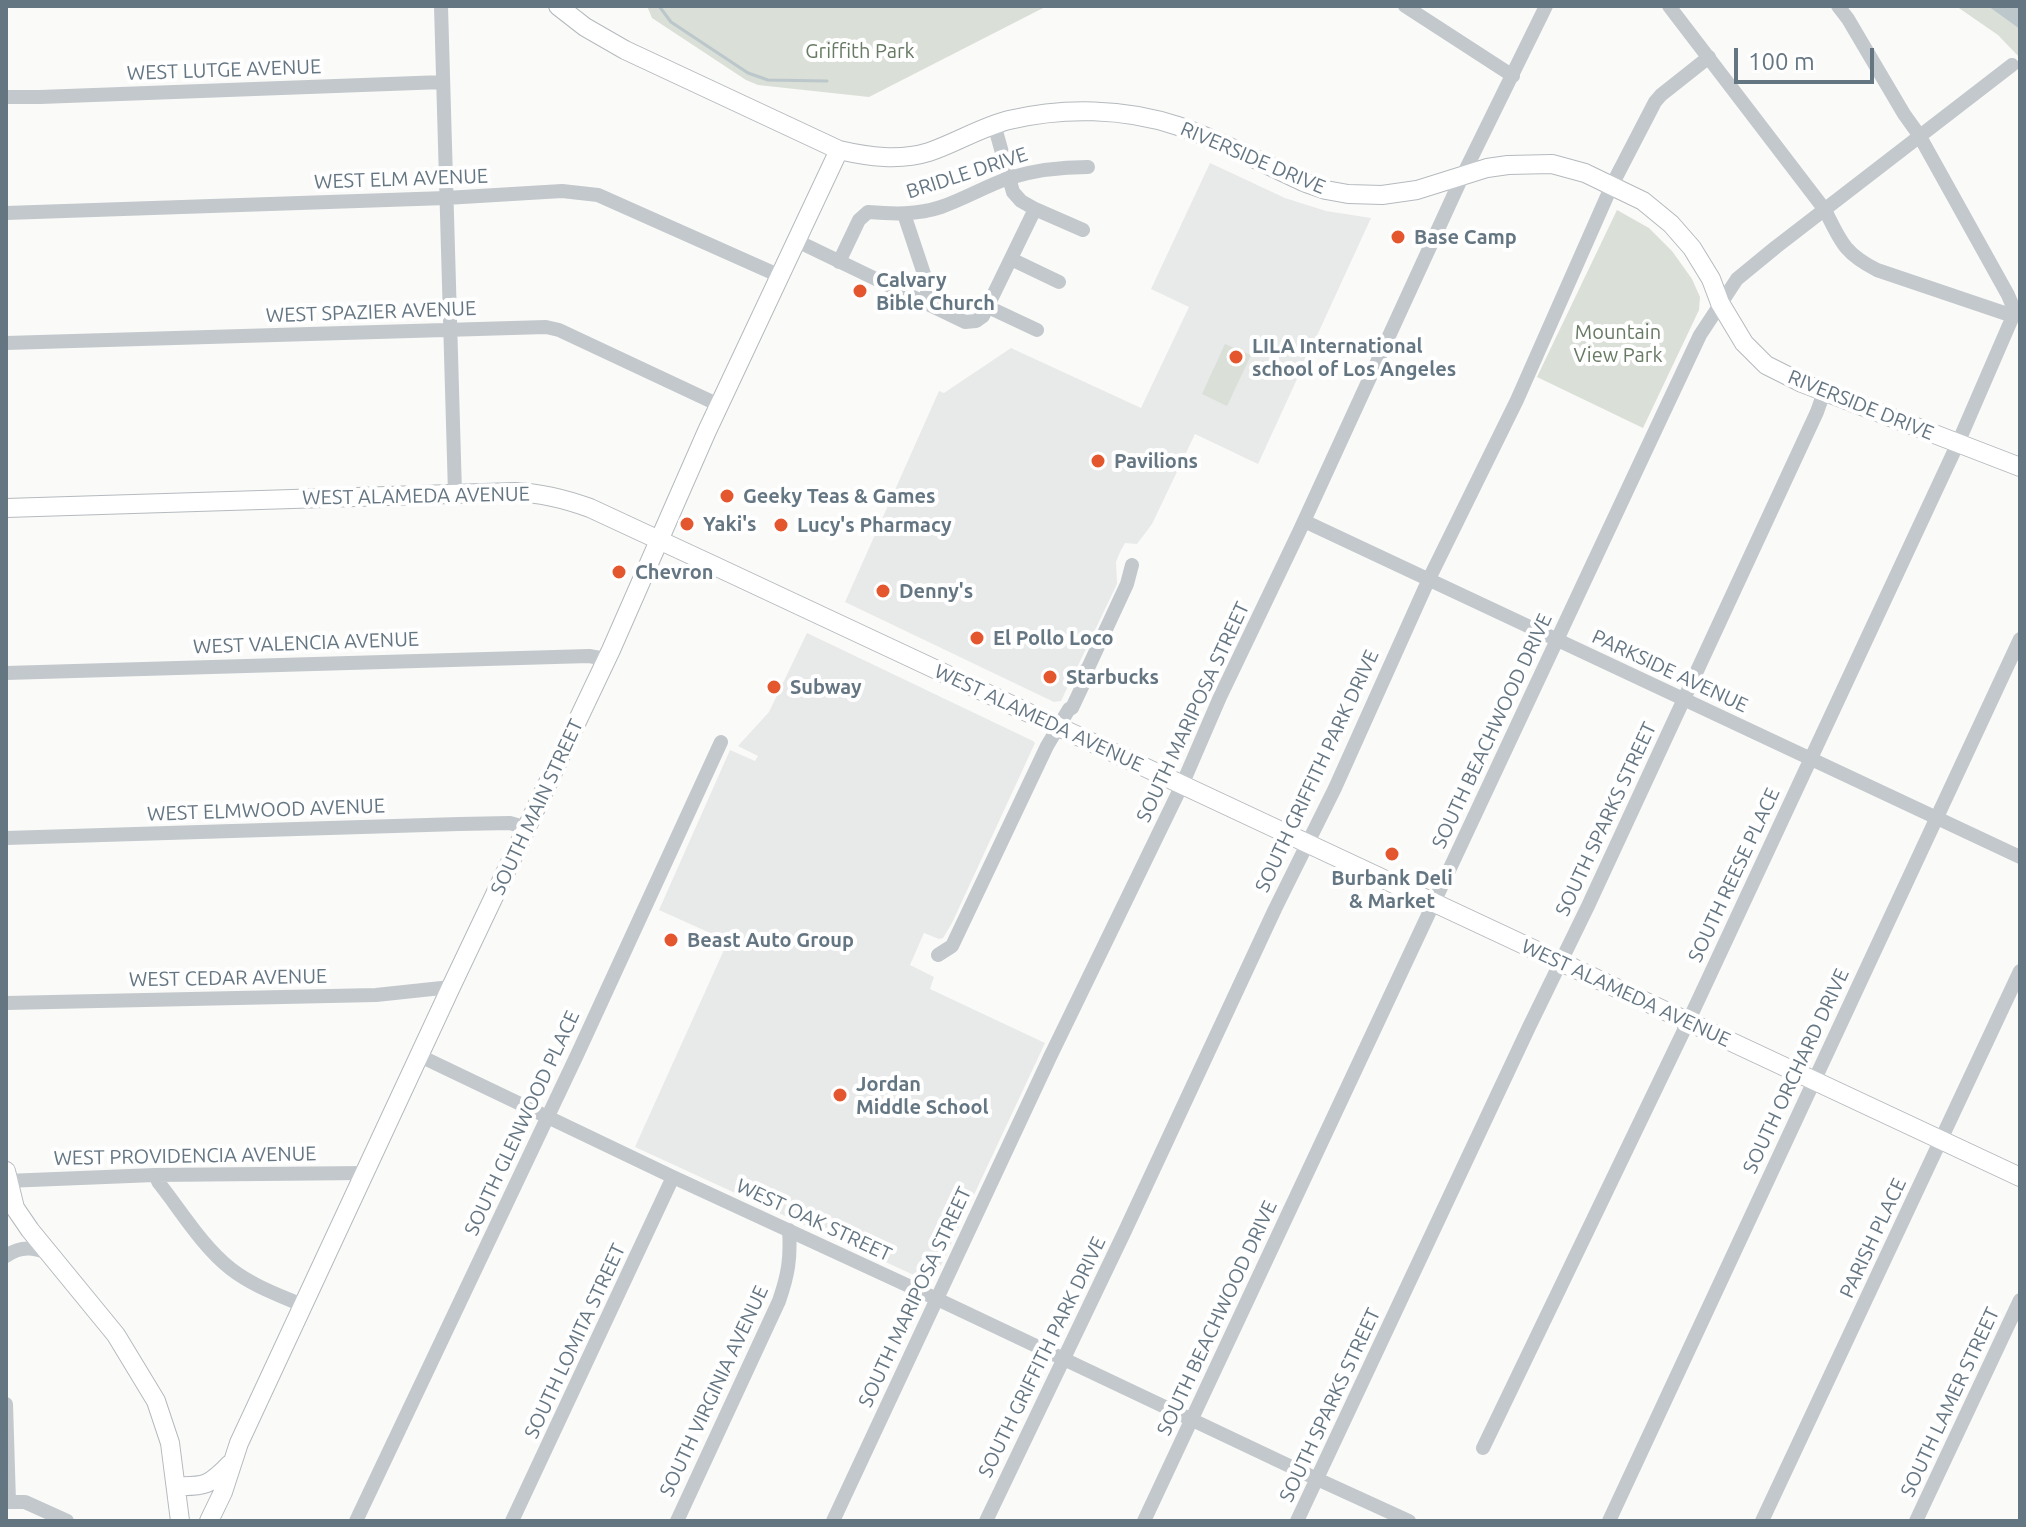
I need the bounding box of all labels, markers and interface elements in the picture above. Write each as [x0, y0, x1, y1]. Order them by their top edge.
scale bar [1738, 32, 1878, 82]
park label: Griffith Park [805, 39, 915, 63]
text: 100 m [1748, 48, 1815, 75]
street label: WEST LUTGE AVENUE [126, 55, 322, 85]
street label: RIVERSIDE DRIVE [1177, 117, 1329, 199]
street label: BRIDLE DRIVE [903, 142, 1031, 204]
street label: WEST ELM AVENUE [314, 164, 488, 194]
place label: Base Camp [1414, 225, 1517, 249]
marker: Base Camp [1389, 228, 1407, 246]
place label: Calvary Bible Church [876, 268, 995, 315]
marker: Calvary Bible Church [851, 282, 869, 300]
street label: WEST SPAZIER AVENUE [265, 296, 477, 328]
park label: Mountain View Park [1573, 320, 1663, 367]
place label: LILA International school of Los Angeles [1252, 334, 1456, 381]
marker: LILA International school of Los Angeles [1227, 348, 1245, 366]
street label: RIVERSIDE DRIVE [1785, 365, 1937, 445]
place label: Pavilions [1114, 449, 1198, 473]
marker: Pavilions [1089, 452, 1107, 470]
street label: WEST ALAMEDA AVENUE [302, 482, 530, 510]
place label: Geeky Teas & Games [743, 484, 935, 508]
marker: Geeky Teas & Games [718, 487, 736, 505]
place label: Yaki's [703, 512, 757, 536]
place label: Lucy's Pharmacy [797, 513, 952, 537]
marker: Yaki's [678, 515, 696, 533]
marker: Lucy's Pharmacy [772, 516, 790, 534]
place label: Chevron [635, 560, 714, 584]
marker: Chevron [610, 563, 628, 581]
place label: Denny's [899, 579, 973, 603]
marker: Denny's [874, 582, 892, 600]
street label: SOUTH MARIPOSA STREET [1131, 598, 1255, 826]
street label: SOUTH BEACHWOOD DRIVE [1427, 610, 1557, 852]
street label: PARKSIDE AVENUE [1588, 624, 1752, 718]
place label: El Pollo Loco [993, 626, 1114, 650]
street label: WEST VALENCIA AVENUE [193, 627, 419, 659]
marker: El Pollo Loco [968, 629, 986, 647]
street label: SOUTH GRIFFITH PARK DRIVE [1250, 646, 1384, 896]
street label: WEST ALAMEDA AVENUE [931, 659, 1147, 777]
place label: Starbucks [1066, 665, 1159, 689]
marker: Starbucks [1041, 668, 1059, 686]
place label: Subway [790, 675, 862, 699]
marker: Subway [765, 678, 783, 696]
street label: SOUTH MAIN STREET [486, 715, 588, 899]
street label: SOUTH SPARKS STREET [1550, 718, 1662, 920]
street label: SOUTH REESE PLACE [1683, 784, 1785, 966]
street label: WEST ELMWOOD AVENUE [147, 794, 385, 826]
marker: Burbank Deli & Market [1383, 845, 1401, 863]
place label: Burbank Deli & Market [1331, 866, 1453, 913]
place label: Beast Auto Group [687, 928, 854, 952]
marker: Beast Auto Group [662, 931, 680, 949]
street label: WEST ALAMEDA AVENUE [1518, 934, 1734, 1052]
street label: WEST CEDAR AVENUE [129, 964, 327, 992]
street label: SOUTH ORCHARD DRIVE [1738, 965, 1854, 1177]
street label: SOUTH GLENWOOD PLACE [459, 1007, 585, 1239]
place label: Jordan Middle School [856, 1072, 989, 1119]
marker: Jordan Middle School [831, 1086, 849, 1104]
street label: WEST PROVIDENCIA AVENUE [53, 1142, 317, 1170]
street label: WEST OAK STREET [733, 1174, 895, 1266]
street label: PARISH PLACE [1835, 1174, 1911, 1302]
street label: SOUTH MARIPOSA STREET [853, 1183, 977, 1411]
street label: SOUTH BEACHWOOD DRIVE [1152, 1197, 1282, 1439]
street label: SOUTH GRIFFITH PARK DRIVE [973, 1233, 1111, 1481]
street label: SOUTH LOMITA STREET [519, 1240, 631, 1442]
street label: SOUTH VIRGINIA AVENUE [655, 1282, 773, 1500]
street label: SOUTH LAMER STREET [1896, 1303, 2004, 1501]
street label: SOUTH SPARKS STREET [1274, 1304, 1386, 1506]

